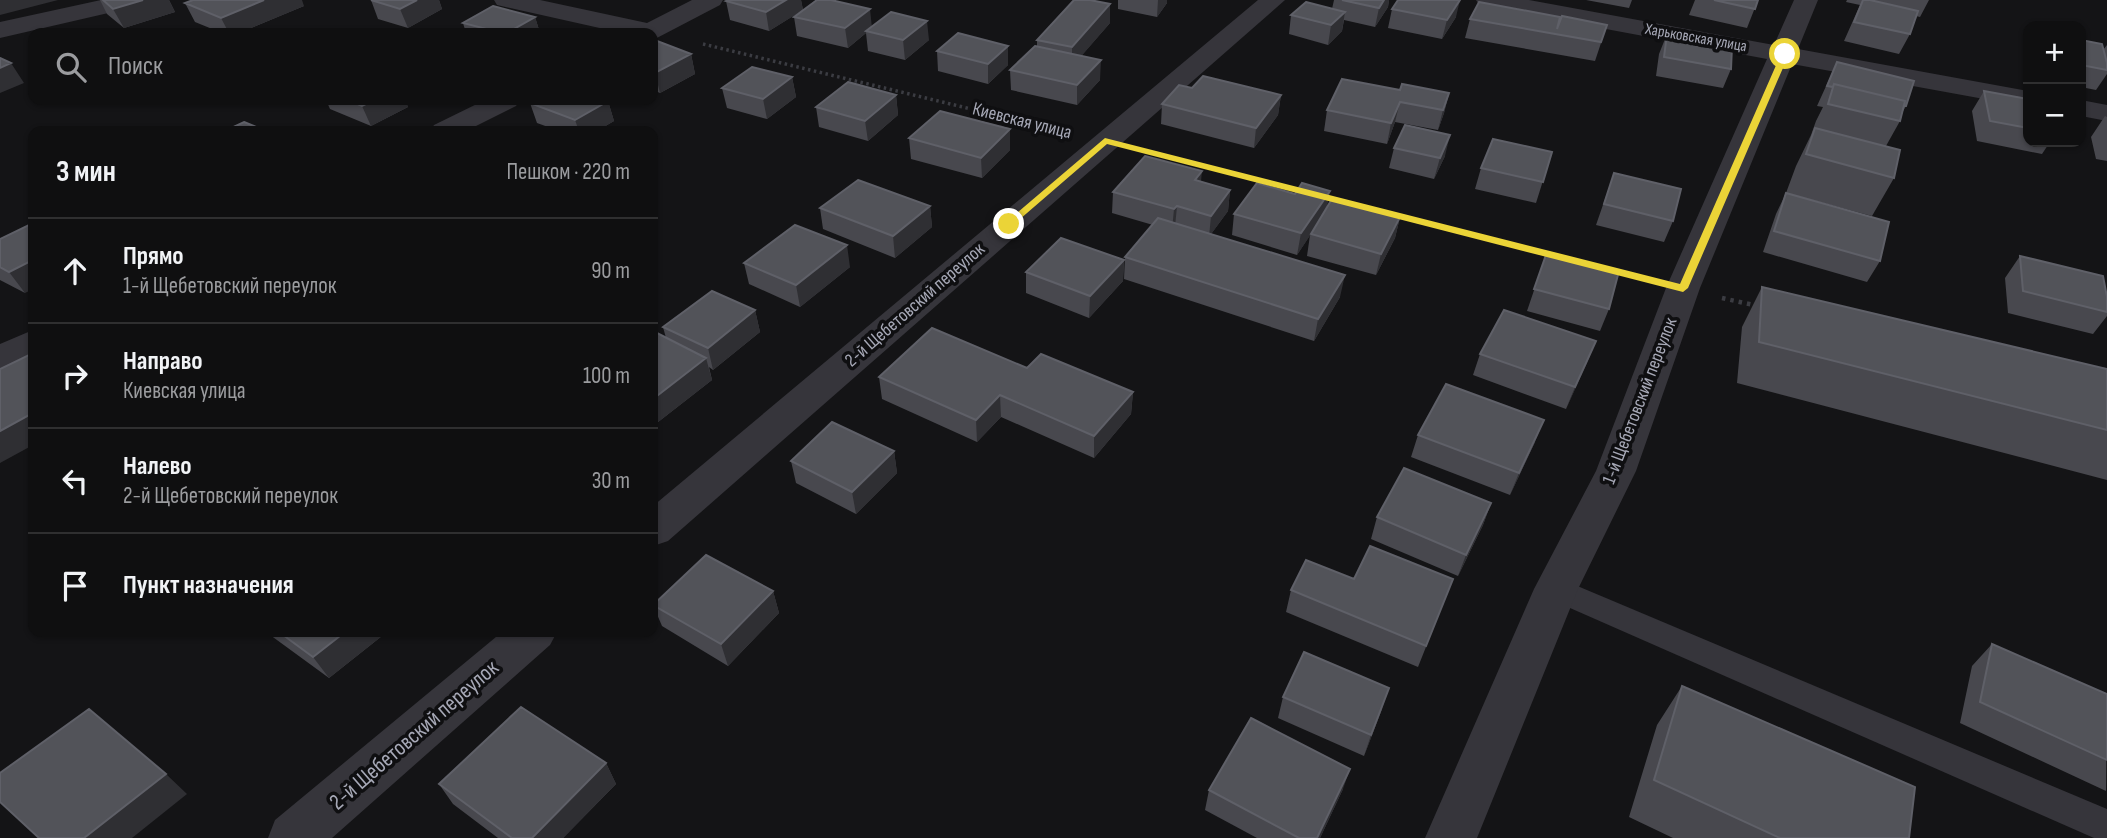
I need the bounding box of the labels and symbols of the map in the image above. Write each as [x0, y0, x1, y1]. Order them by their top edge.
street label: Харьковская улица [1643, 20, 1748, 56]
route start [1769, 38, 1800, 69]
street label: Киевская улица [970, 98, 1074, 144]
route end [993, 208, 1024, 239]
street label: 2-й Щебетовский переулок [840, 238, 990, 372]
street label: 1-й Щебетовский переулок [1598, 314, 1683, 487]
street label: 2-й Щебетовский переулок [324, 654, 505, 816]

